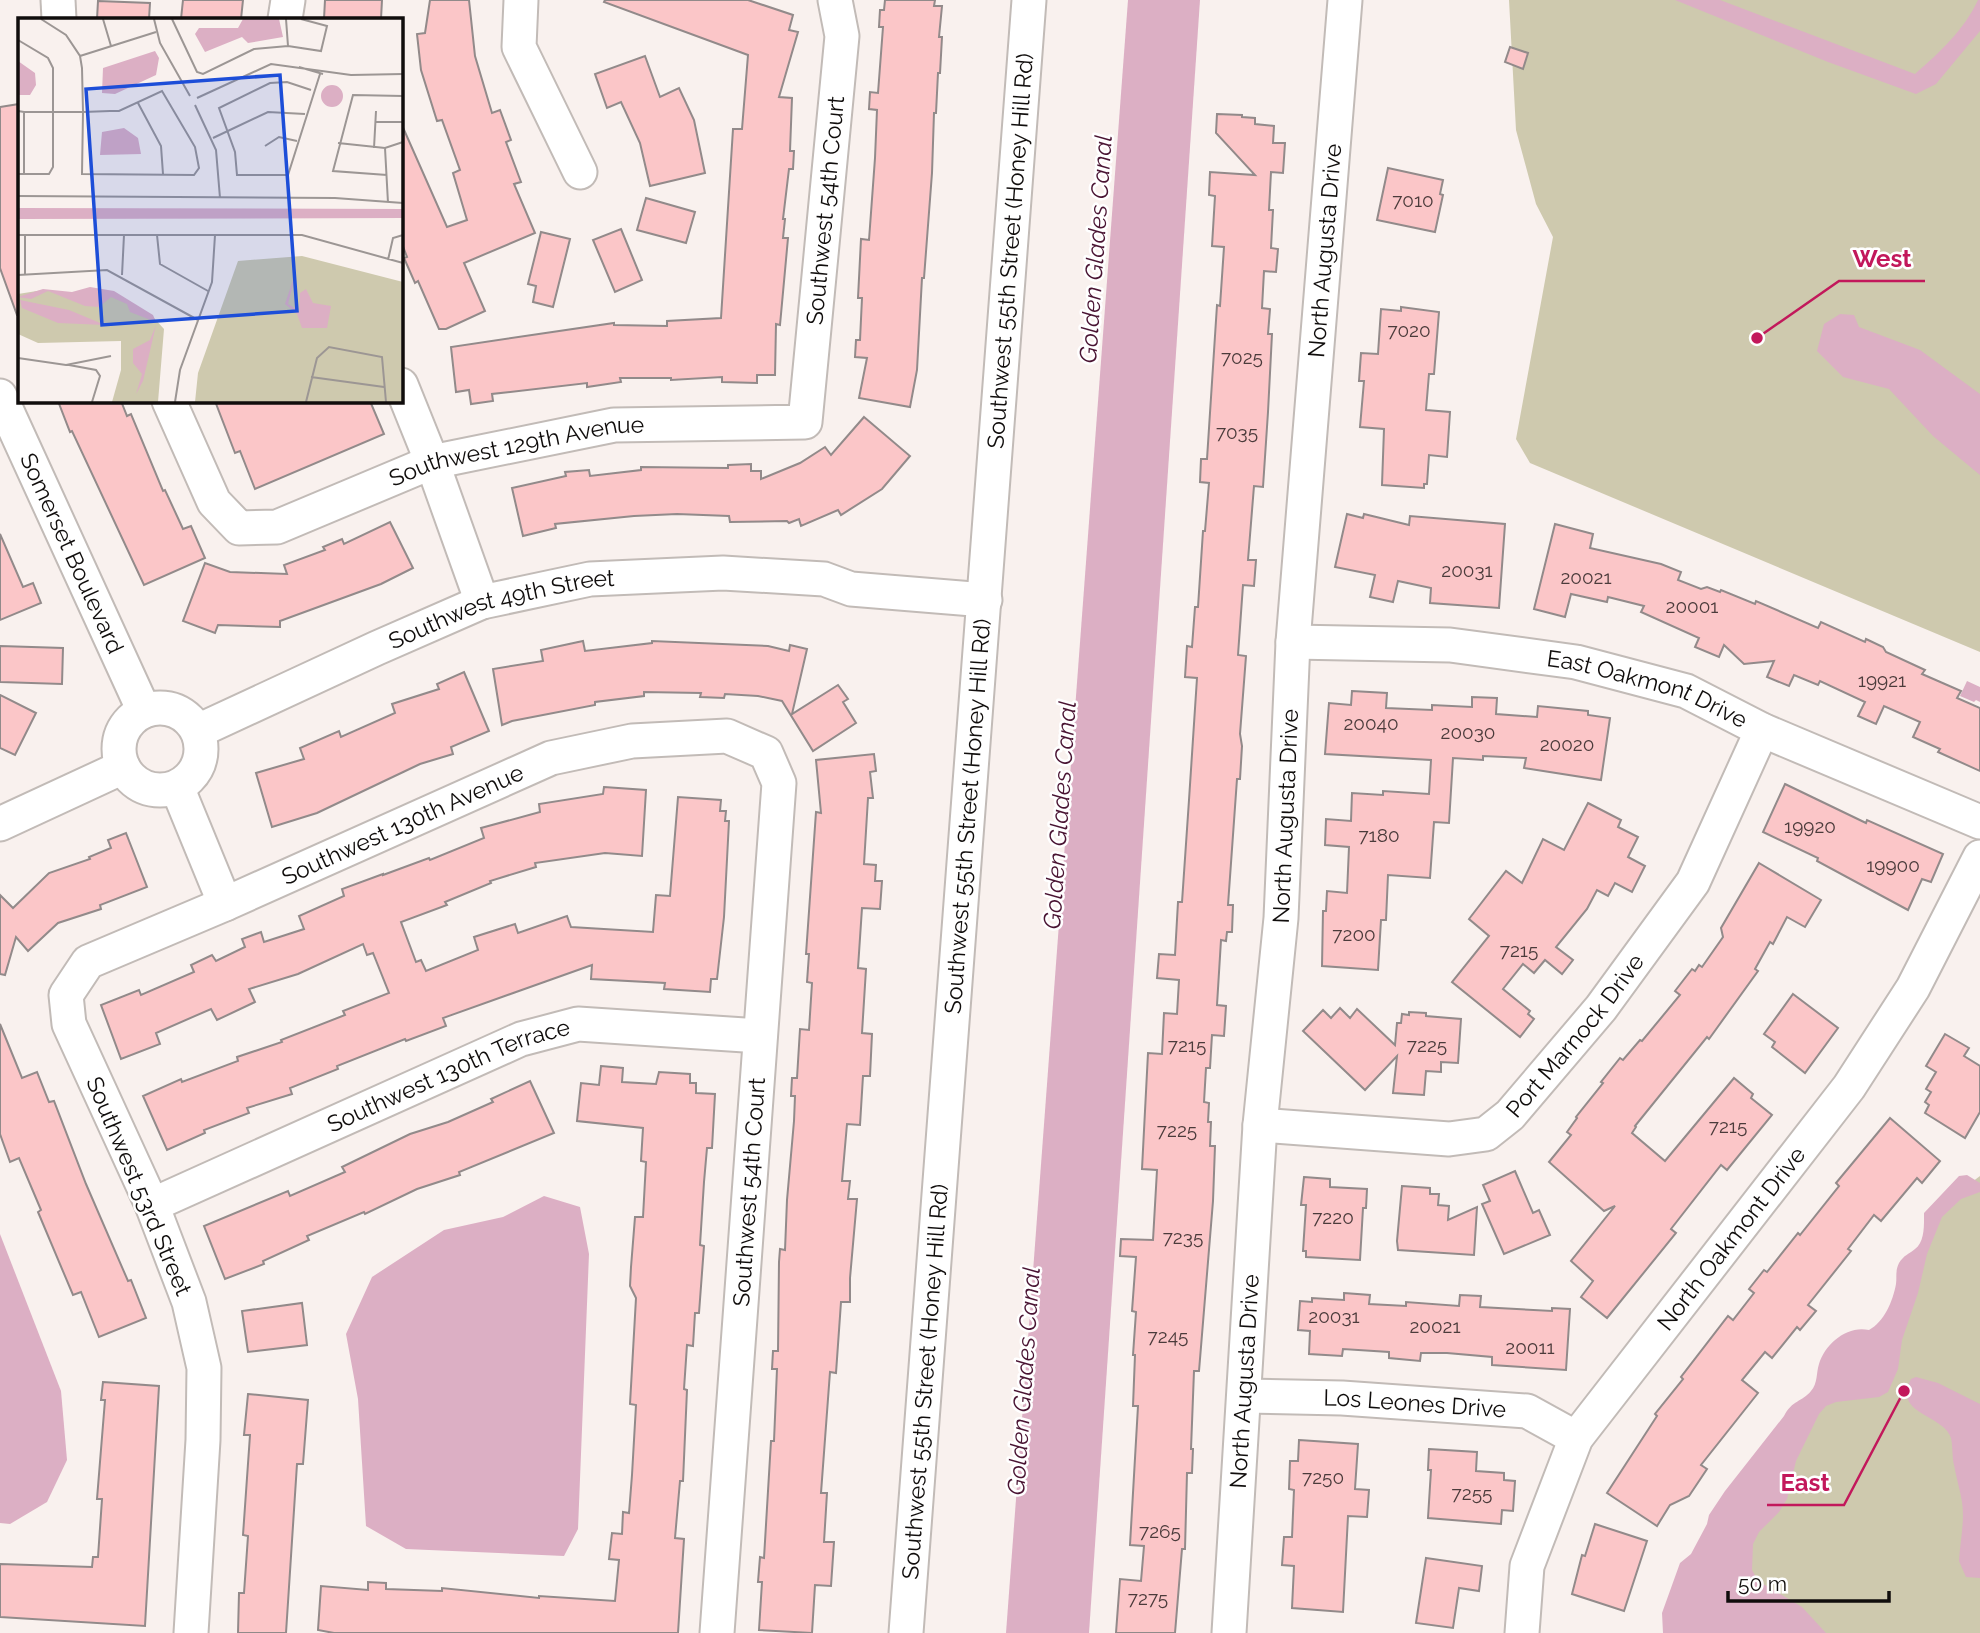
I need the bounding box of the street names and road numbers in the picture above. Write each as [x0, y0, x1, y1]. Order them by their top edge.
street label: Southwest 55th Street (Honey Hill Rd) [981, 52, 1038, 450]
street label: Southwest 54th Court [800, 94, 849, 326]
street label: North Augusta Drive [1302, 142, 1346, 359]
street label: Southwest 129th Avenue [385, 411, 644, 491]
street label: Somerset Boulevard [15, 449, 130, 658]
street label: Southwest 49th Street [384, 564, 615, 654]
street label: Southwest 55th Street (Honey Hill Rd) [939, 618, 995, 1015]
street label: East Oakmont Drive [1545, 644, 1752, 733]
street label: North Augusta Drive [1267, 708, 1303, 924]
street label: Southwest 130th Avenue [277, 758, 527, 890]
street label: Port Marnock Drive [1500, 948, 1649, 1123]
street label: Southwest 130th Terrace [323, 1013, 573, 1137]
street label: Southwest 53rd Street [81, 1072, 198, 1300]
street label: Southwest 54th Court [727, 1076, 770, 1307]
street label: North Oakmont Drive [1651, 1141, 1810, 1335]
street label: Southwest 55th Street (Honey Hill Rd) [896, 1183, 953, 1580]
street label: North Augusta Drive [1224, 1273, 1264, 1489]
street label: Los Leones Drive [1323, 1384, 1507, 1422]

